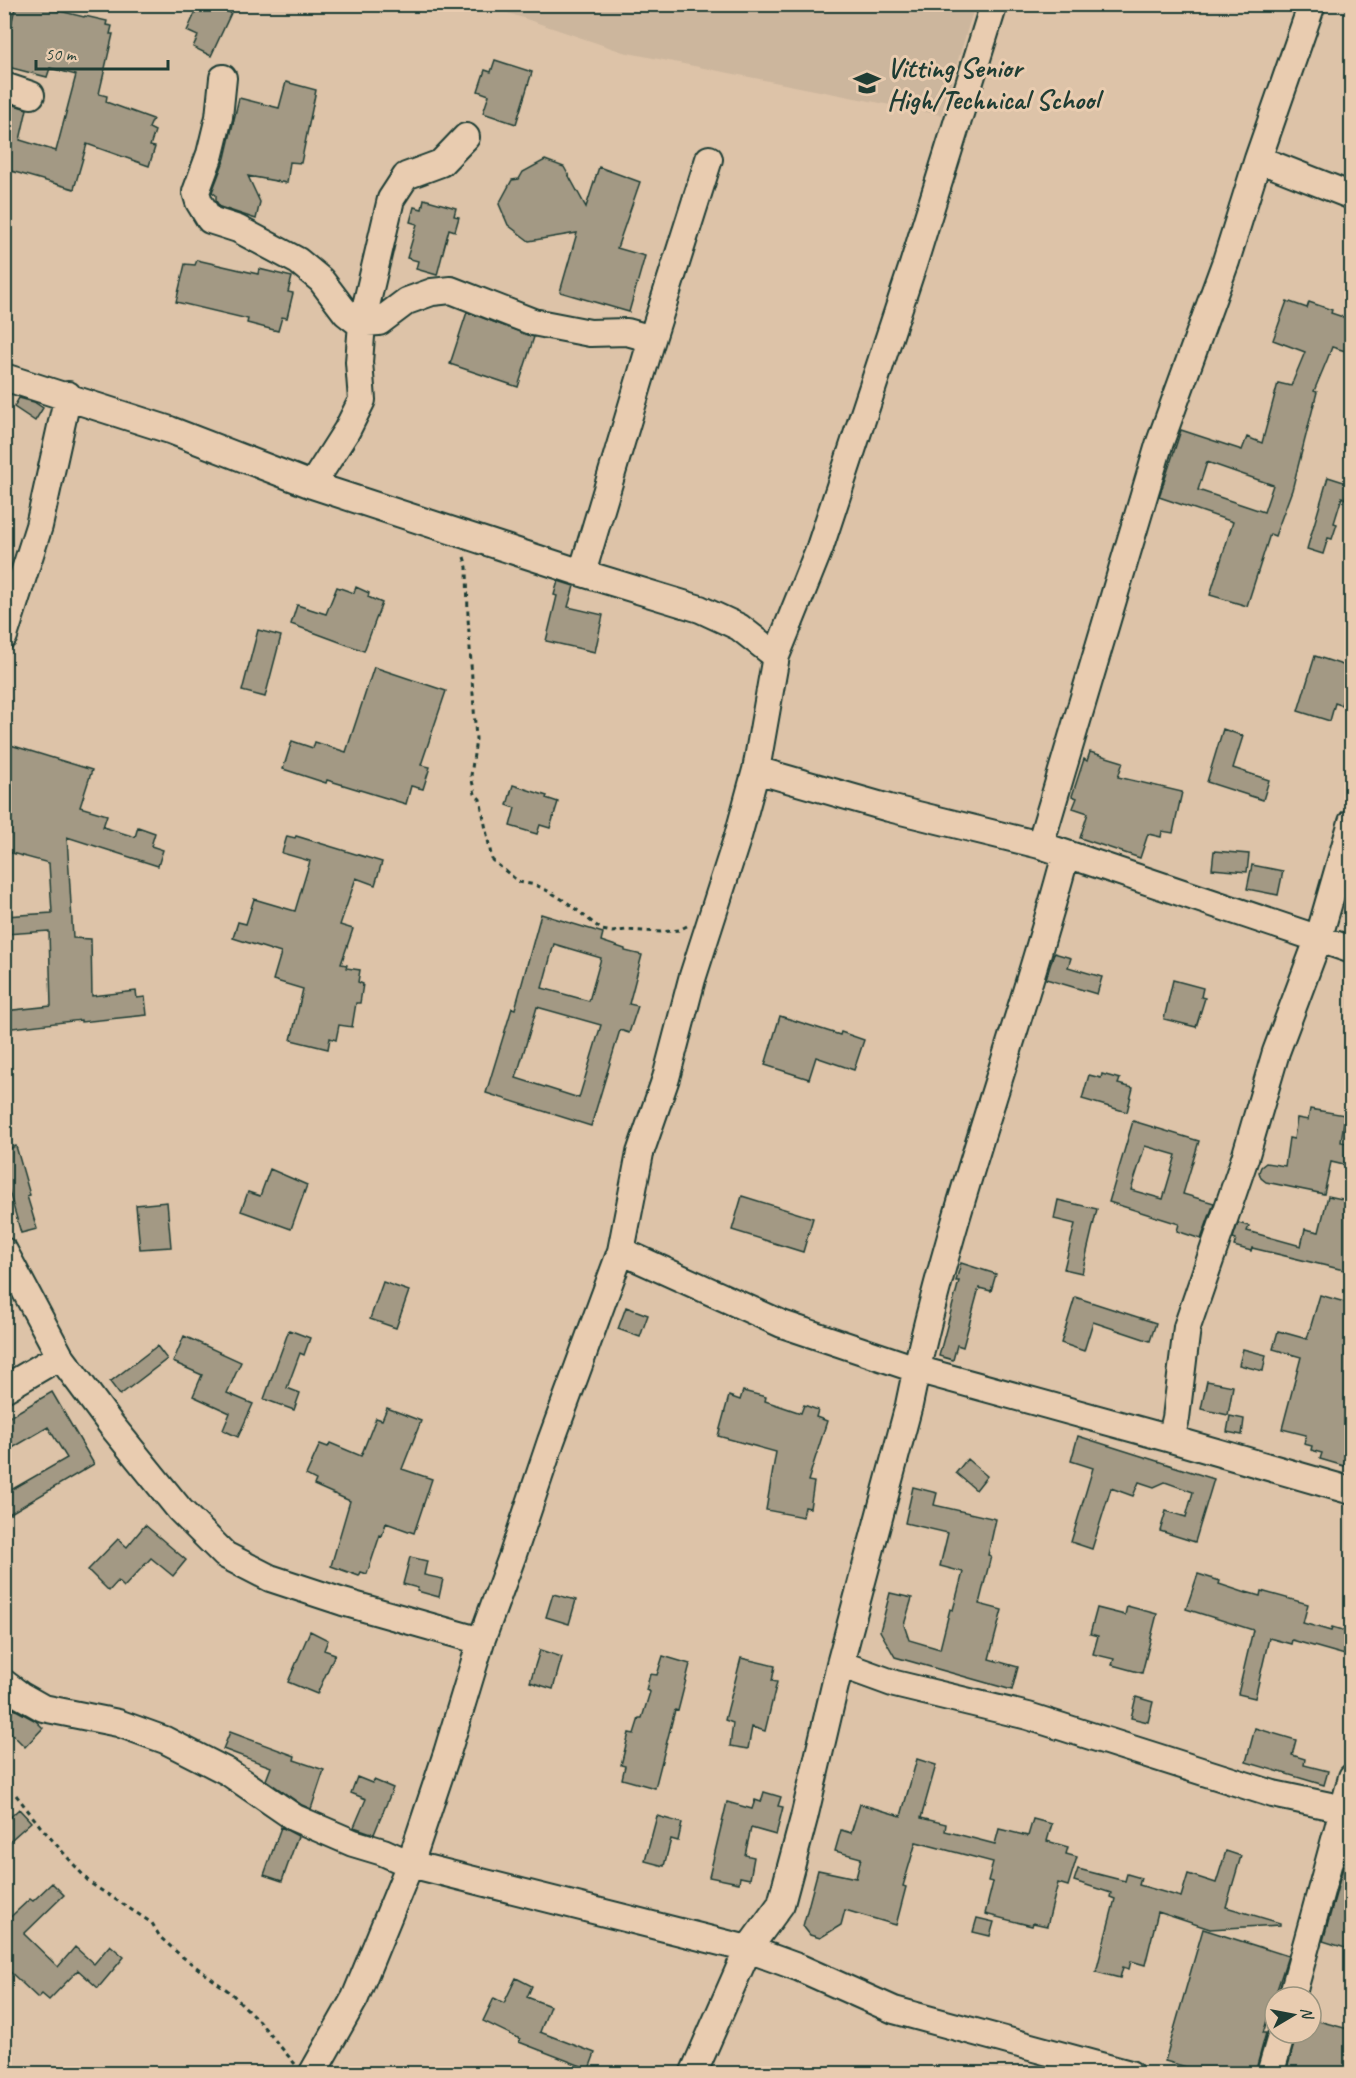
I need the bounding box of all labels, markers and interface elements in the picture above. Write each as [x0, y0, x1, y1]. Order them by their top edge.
scale bar [36, 33, 168, 71]
text: 50 m [45, 43, 78, 65]
place label: Vitting Senior High/Technical School [887, 50, 1104, 117]
school or university icon: Vitting Senior High/Technical School [852, 68, 882, 98]
north arrow [1263, 1985, 1323, 2045]
text: N [1296, 2006, 1318, 2022]

